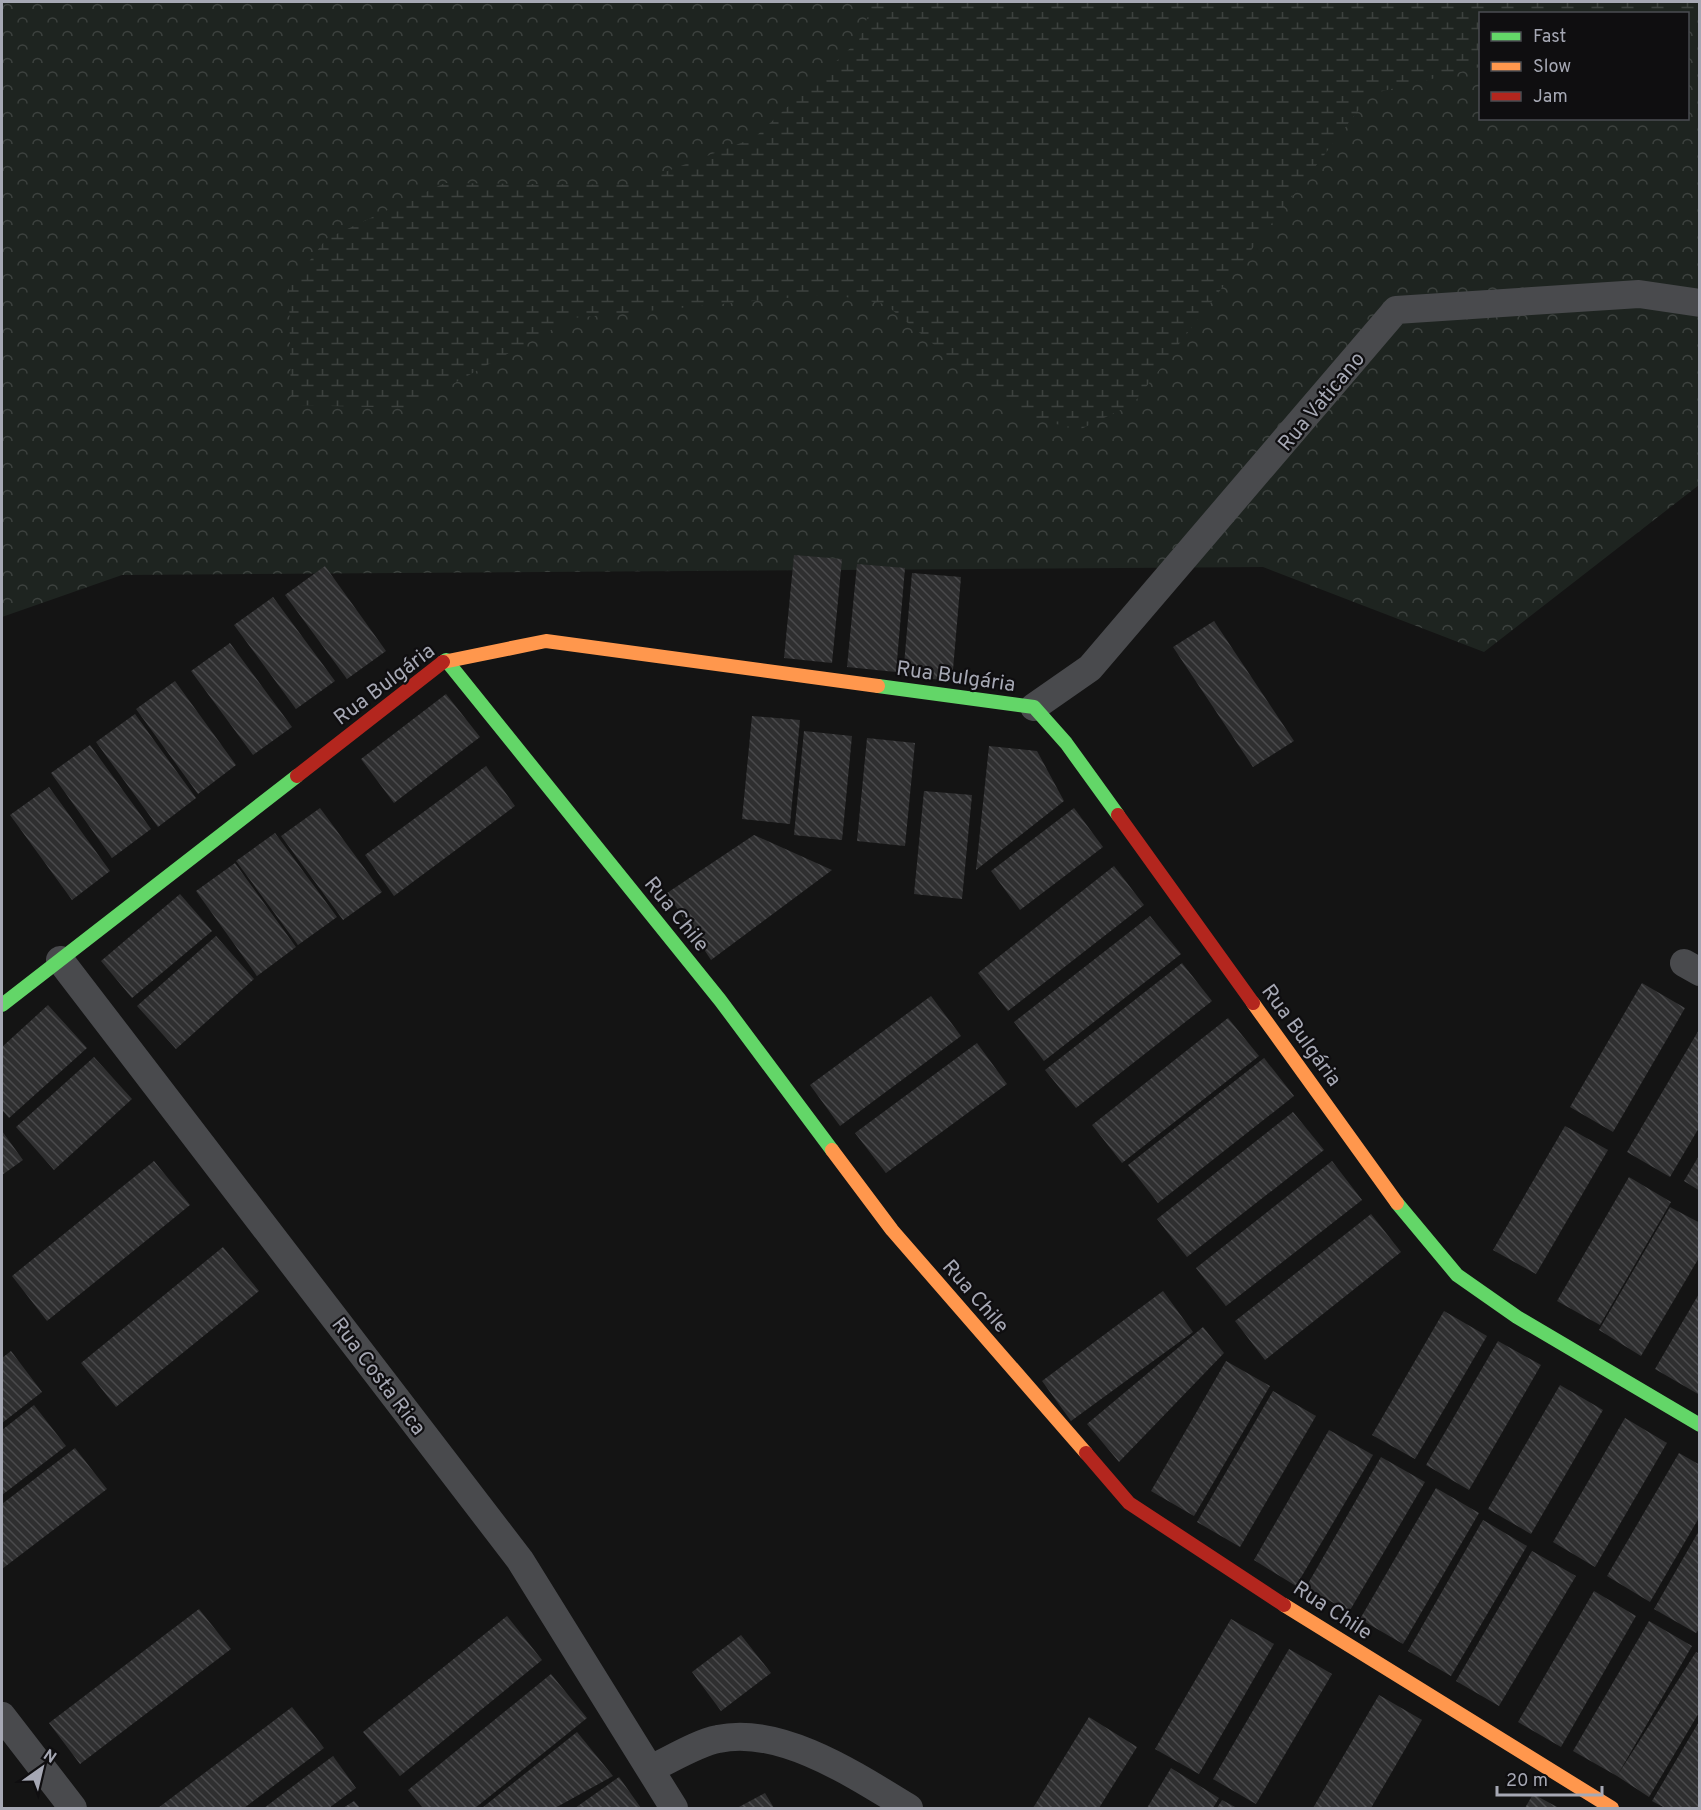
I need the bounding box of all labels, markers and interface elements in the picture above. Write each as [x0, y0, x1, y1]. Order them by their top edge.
legend [1479, 12, 1689, 120]
text: Fast [1533, 26, 1566, 49]
text: Slow [1533, 56, 1571, 79]
text: Jam [1533, 86, 1568, 109]
street label: Rua Vaticano [1273, 347, 1372, 457]
street label: Rua Bulgária [329, 638, 441, 732]
street label: Rua Bulgária [894, 656, 1017, 699]
street label: Rua Chile [637, 872, 714, 958]
street label: Rua Bulgária [1255, 979, 1347, 1092]
street label: Rua Chile [935, 1254, 1014, 1339]
street label: Rua Costa Rica [325, 1313, 431, 1441]
street label: Rua Chile [1287, 1576, 1377, 1647]
north arrow [12, 1738, 72, 1798]
text: N [39, 1746, 60, 1769]
scale bar [1497, 1759, 1602, 1797]
text: 20 m [1506, 1770, 1548, 1793]

